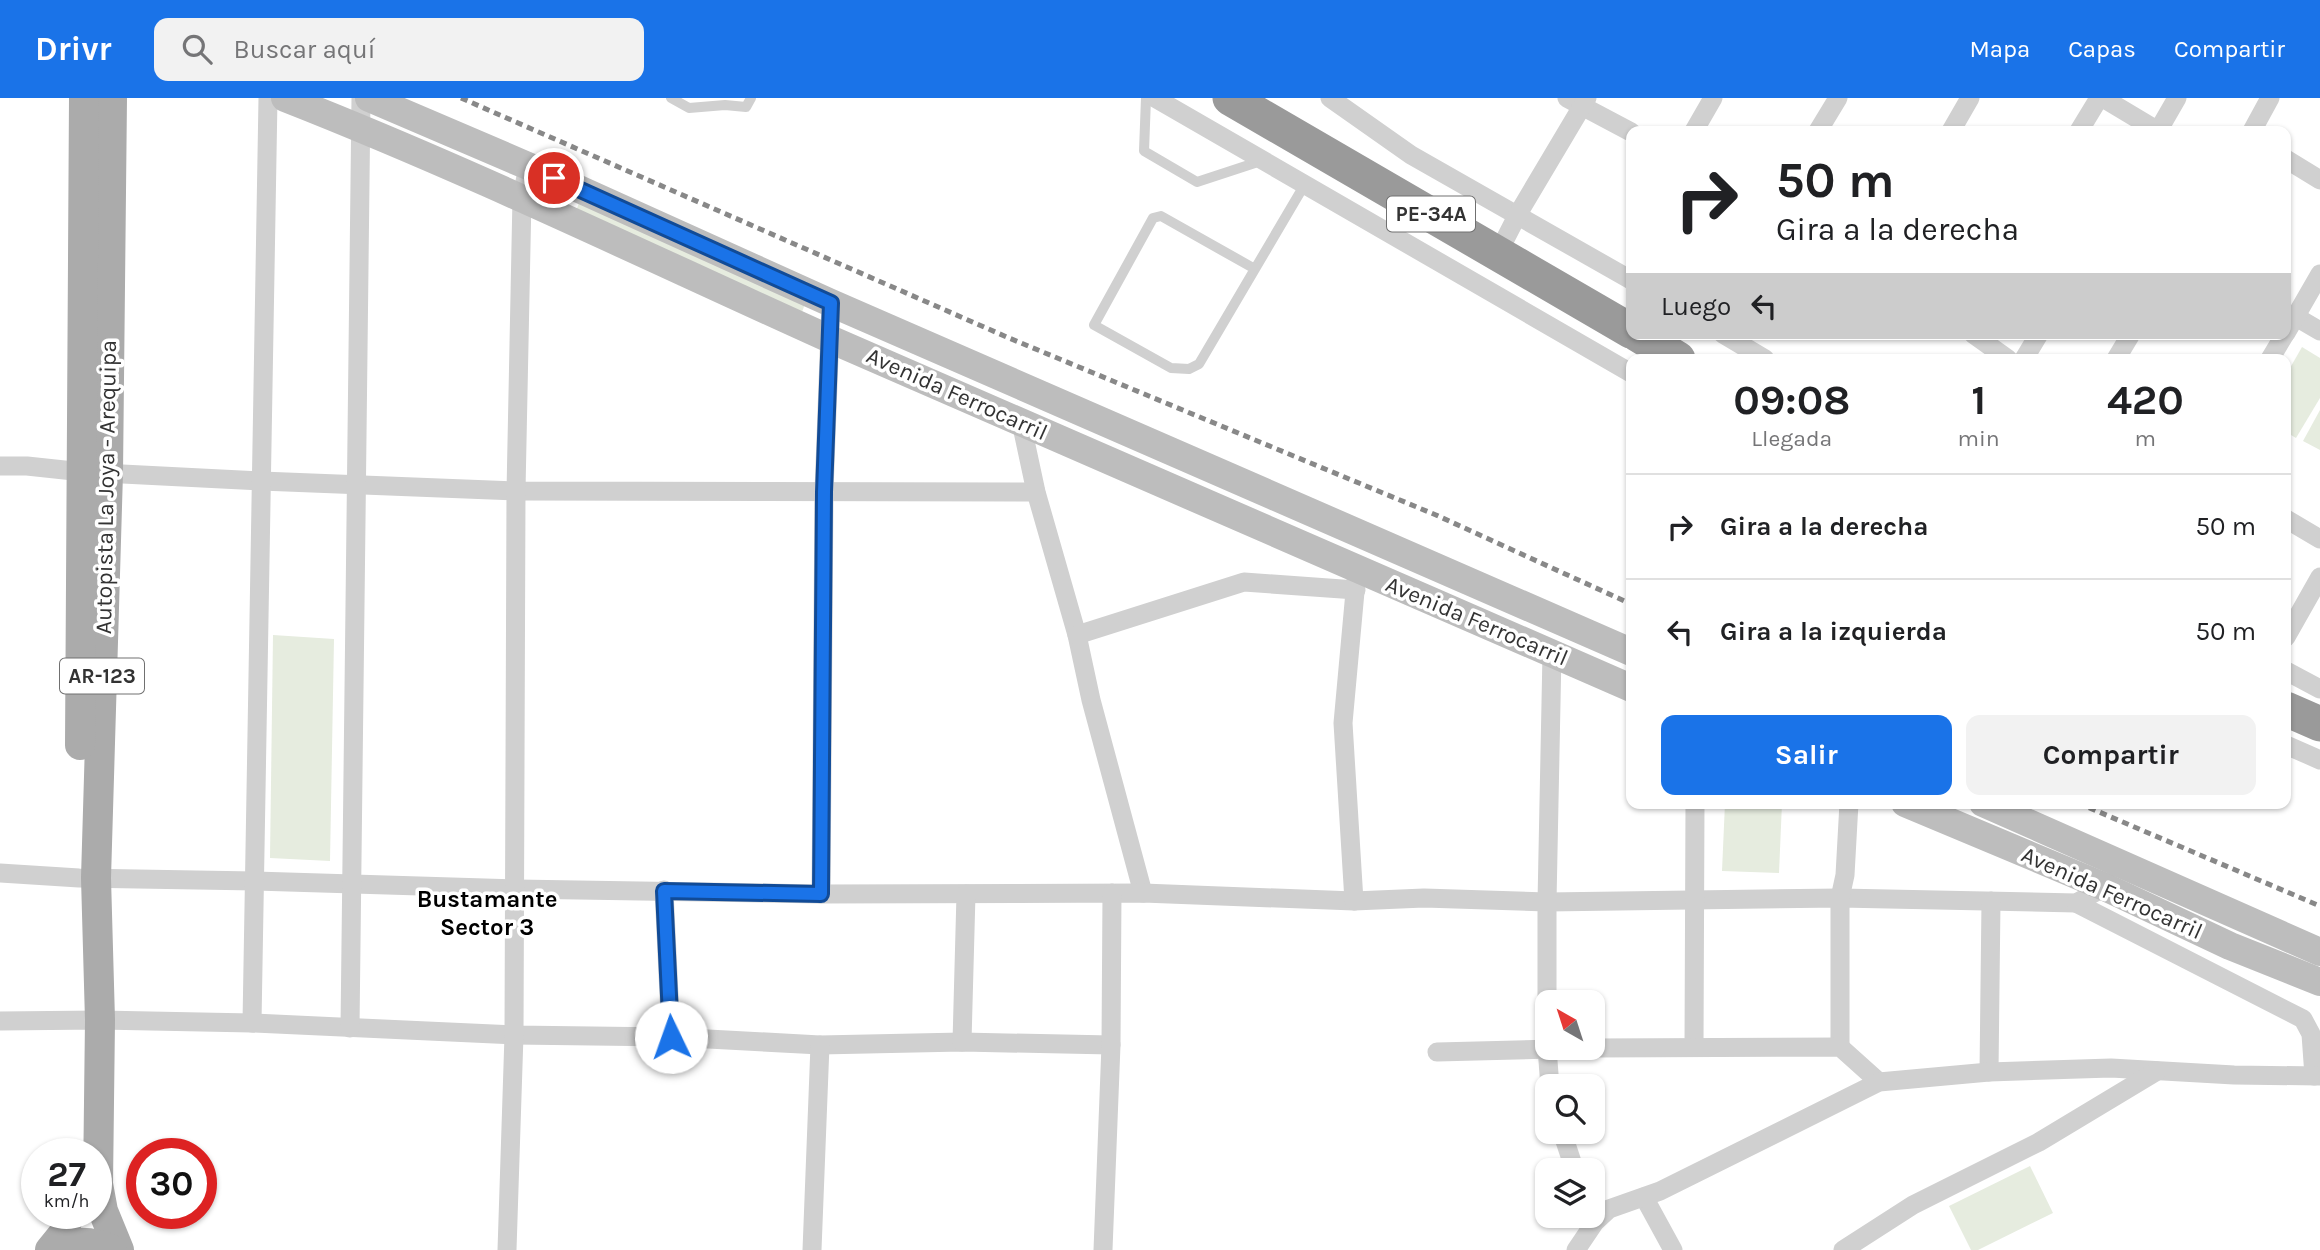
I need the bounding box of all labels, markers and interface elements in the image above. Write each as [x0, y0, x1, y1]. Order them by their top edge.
search box [154, 18, 644, 81]
text: Drivr [35, 30, 112, 68]
icon: search [178, 30, 216, 68]
text: Buscar aquí [234, 34, 375, 65]
text: Mapa [1969, 35, 2030, 63]
text: Capas [2068, 35, 2136, 63]
text: Compartir [2174, 35, 2285, 63]
pin [524, 148, 584, 208]
text: 50 m [1776, 152, 1894, 209]
icon: right [1661, 154, 1752, 245]
icon: arrive [535, 159, 573, 197]
road number: PE-34A [1387, 197, 1475, 232]
text: Gira a la derecha [1776, 211, 2019, 248]
icon: left [1745, 287, 1783, 325]
text: Luego [1661, 291, 1731, 322]
street label: Autopista La Joya - Arequipa [90, 340, 122, 634]
street label: Avenida Ferrocarril [862, 342, 1052, 446]
text: 09:08 [1733, 375, 1850, 425]
text: 1 [1971, 375, 1986, 425]
text: 420 [2107, 375, 2184, 425]
text: Llegada [1751, 425, 1832, 452]
text: min [1957, 425, 2000, 452]
text: m [2135, 425, 2156, 452]
icon: right [1661, 508, 1699, 546]
text: Gira a la derecha [1720, 511, 1929, 542]
text: 50 m [2195, 511, 2256, 542]
street label: Avenida Ferrocarril [1382, 570, 1572, 672]
icon: left [1661, 613, 1699, 651]
text: Gira a la izquierda [1720, 616, 1947, 647]
text: 50 m [2195, 616, 2256, 647]
road number: AR-123 [60, 658, 144, 694]
button: Salir [1661, 715, 1952, 795]
button: Compartir [1966, 715, 2256, 795]
street label: Avenida Ferrocarril [2017, 841, 2207, 945]
district label: Bustamante Sector 3 [417, 885, 557, 941]
north arrow [1535, 990, 1605, 1060]
map controls [1535, 990, 1605, 1228]
position arrow [634, 1000, 708, 1074]
button: search [1535, 1074, 1605, 1144]
speed limit sign: 30 [126, 1138, 217, 1229]
text: 27 [47, 1154, 86, 1195]
button: layers [1535, 1158, 1605, 1228]
text: km/h [44, 1190, 89, 1212]

